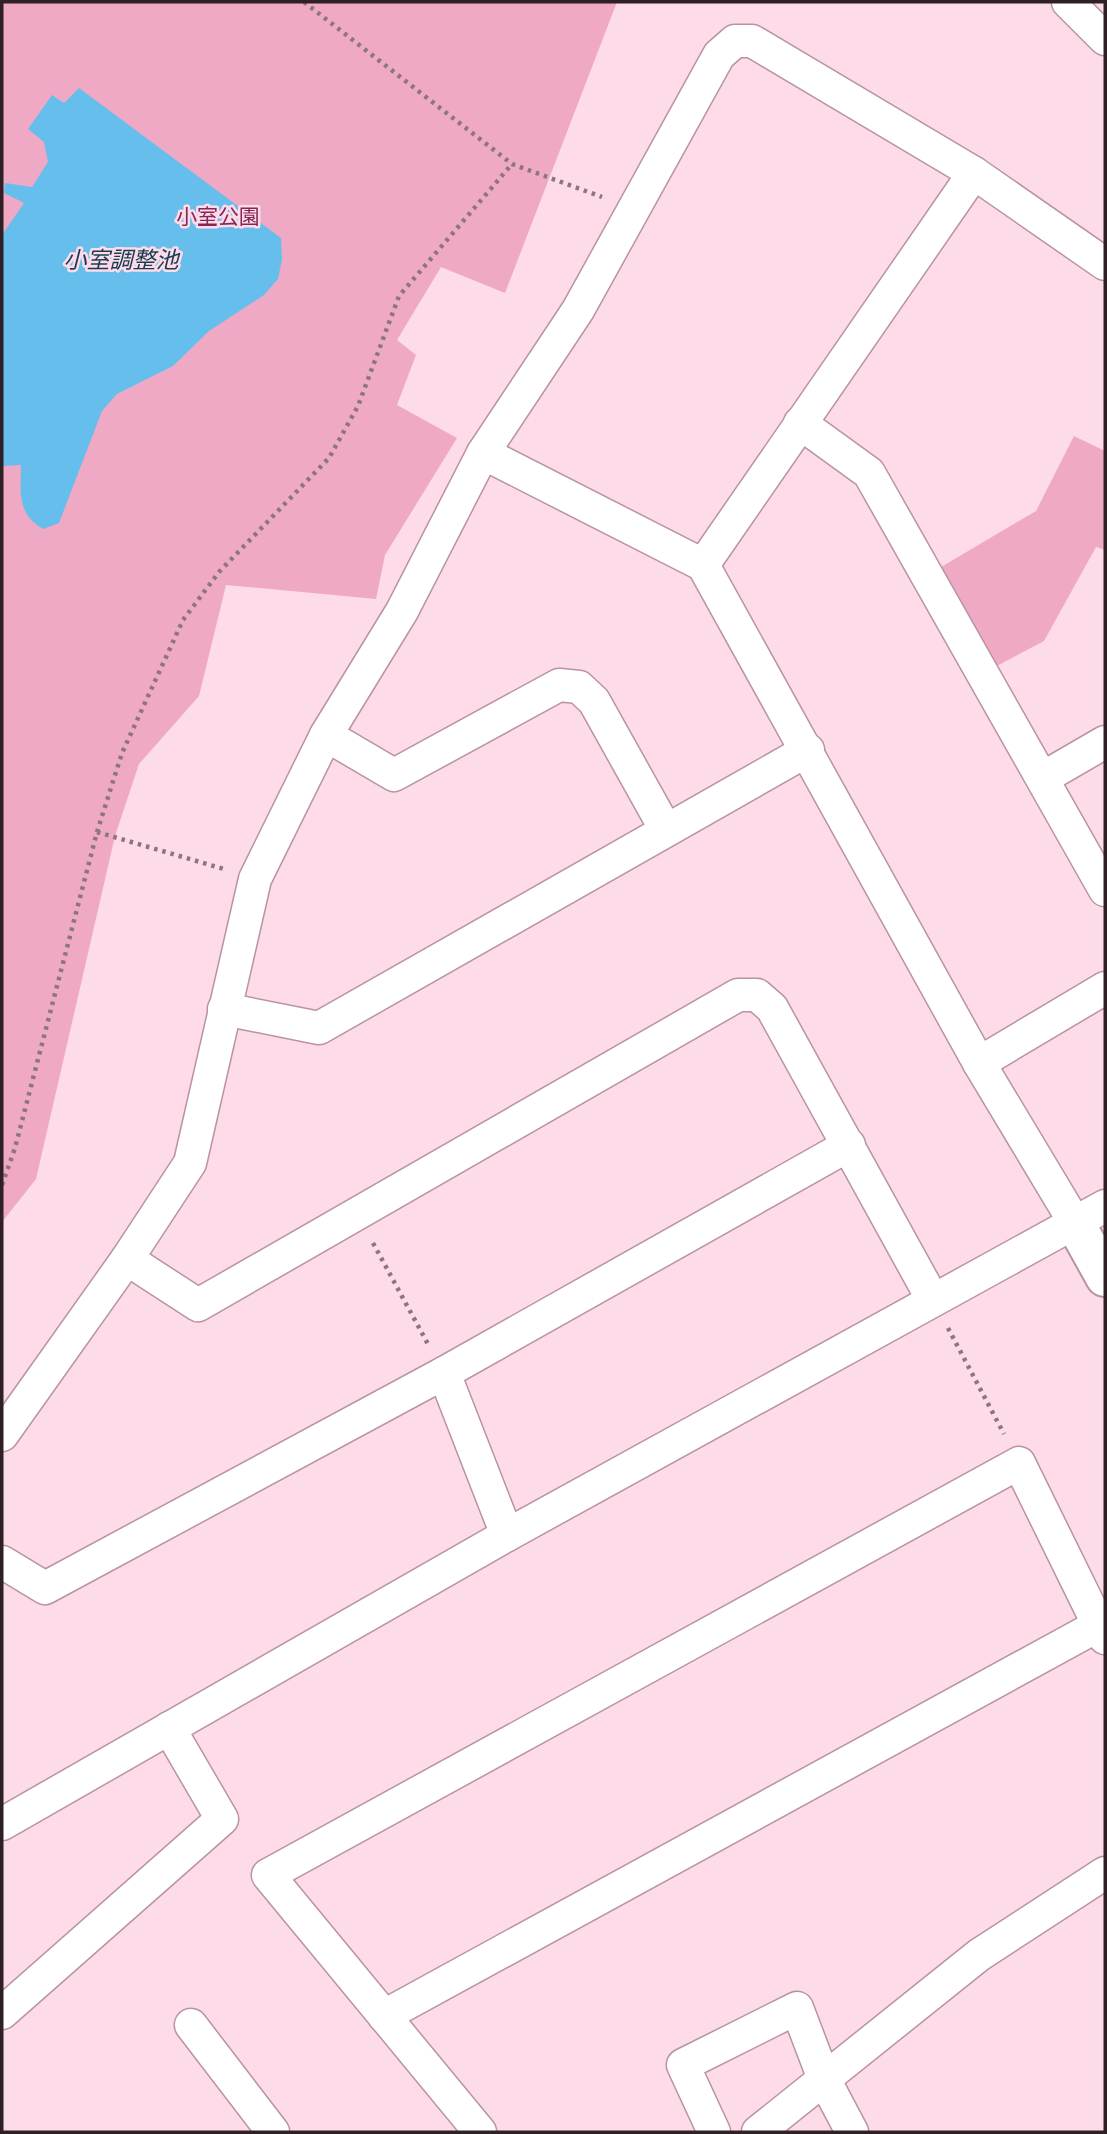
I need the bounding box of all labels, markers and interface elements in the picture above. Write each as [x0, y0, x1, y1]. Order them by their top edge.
park label: 小室公園 [176, 205, 260, 229]
water label: 小室調整池 [64, 247, 181, 273]

